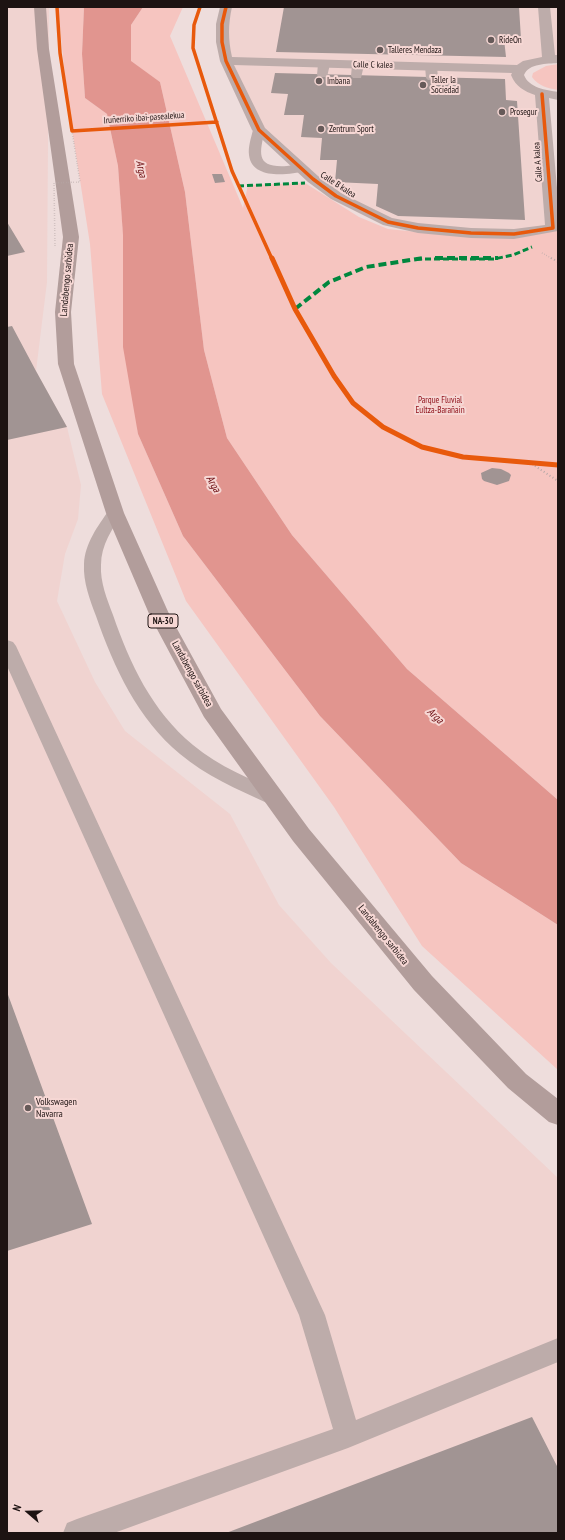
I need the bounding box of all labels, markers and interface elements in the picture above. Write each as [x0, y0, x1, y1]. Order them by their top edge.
marker: RideOn [486, 35, 496, 45]
place label: RideOn [499, 35, 522, 45]
marker: Talleres Mendaza [375, 45, 385, 55]
place label: Talleres Mendaza [388, 45, 442, 55]
street label: Calle C kalea [353, 59, 393, 71]
place label: Taller la Sociedad [431, 75, 459, 96]
marker: Imbana [314, 76, 324, 86]
place label: Imbana [327, 76, 350, 86]
marker: Taller la Sociedad [418, 80, 428, 90]
marker: Prosegur [497, 107, 507, 117]
place label: Prosegur [510, 107, 537, 117]
street label: Iruñerriko ibai-pasealekua [103, 110, 185, 126]
marker: Zentrum Sport [316, 124, 326, 134]
place label: Zentrum Sport [329, 124, 374, 134]
street label: Calle A kalea [531, 142, 545, 182]
water label: Arga [133, 159, 149, 179]
street label: Calle B kalea [318, 170, 358, 200]
street label: Landabengo sarbidea [58, 243, 76, 317]
park label: Parque Fluvial Eultza-Barañain [415, 395, 465, 416]
water label: Arga [203, 473, 223, 495]
road number: NA-30 [148, 614, 178, 628]
street label: Landabengo sarbidea [169, 639, 215, 709]
water label: Arga [424, 705, 446, 727]
street label: Landabengo sarbidea [355, 903, 411, 967]
place label: Volkswagen Navarra [36, 1096, 77, 1120]
marker: Volkswagen Navarra [23, 1103, 33, 1113]
north arrow [8, 1492, 48, 1532]
text: N [9, 1503, 24, 1513]

